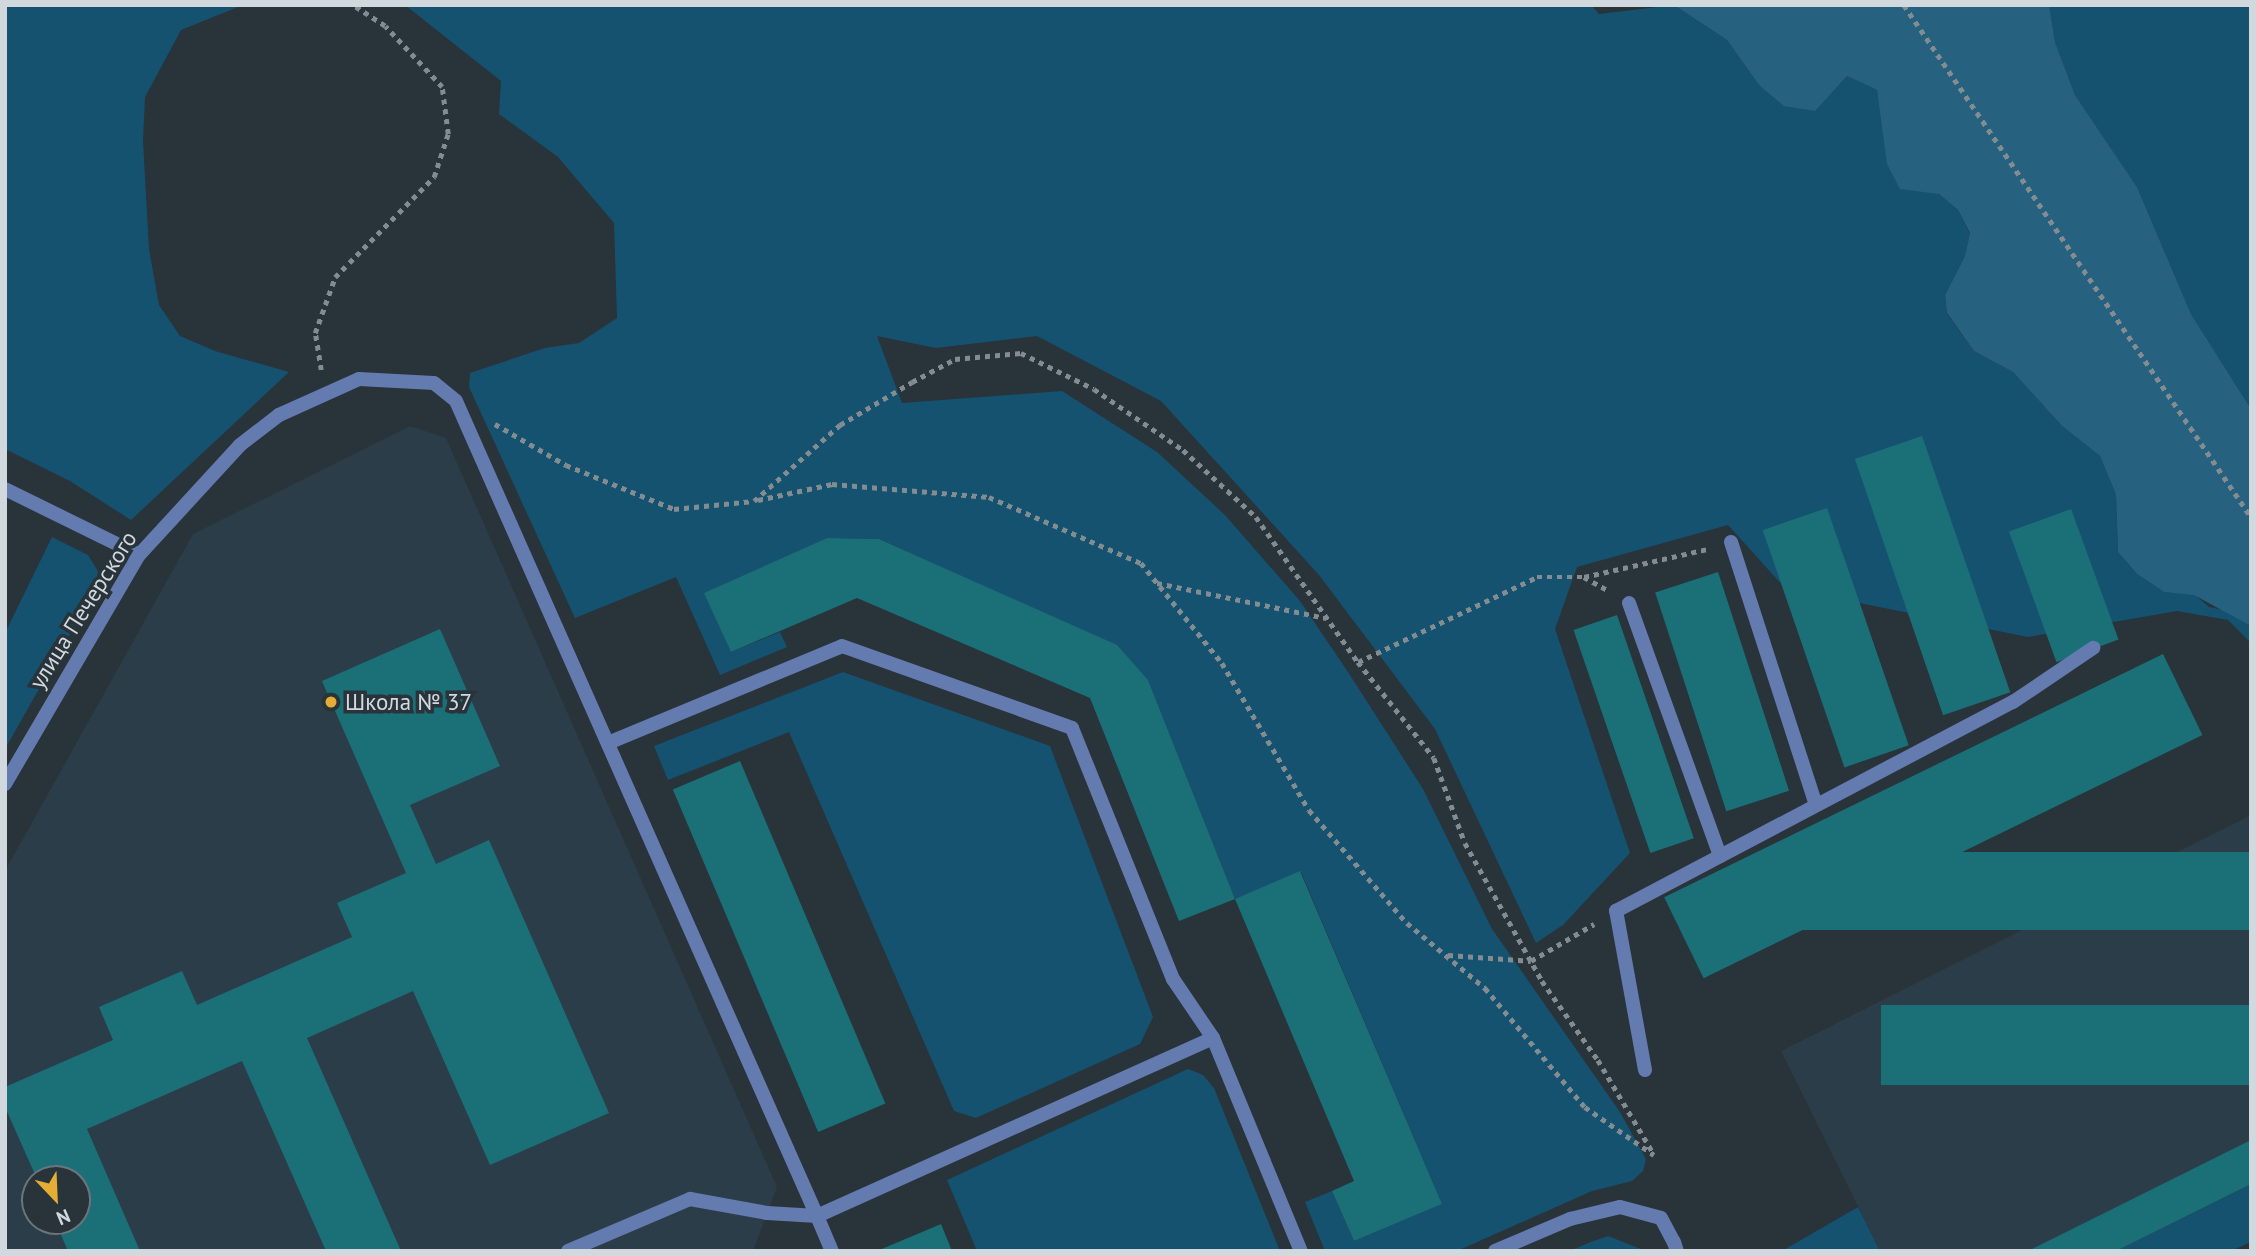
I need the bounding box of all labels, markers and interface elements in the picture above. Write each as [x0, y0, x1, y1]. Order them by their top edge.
street label: улица Печерского [23, 526, 143, 694]
place label: Школа № 37 [345, 688, 472, 716]
marker: Школа № 37 [323, 694, 339, 710]
north arrow [21, 1165, 91, 1235]
text: N [53, 1204, 74, 1231]

